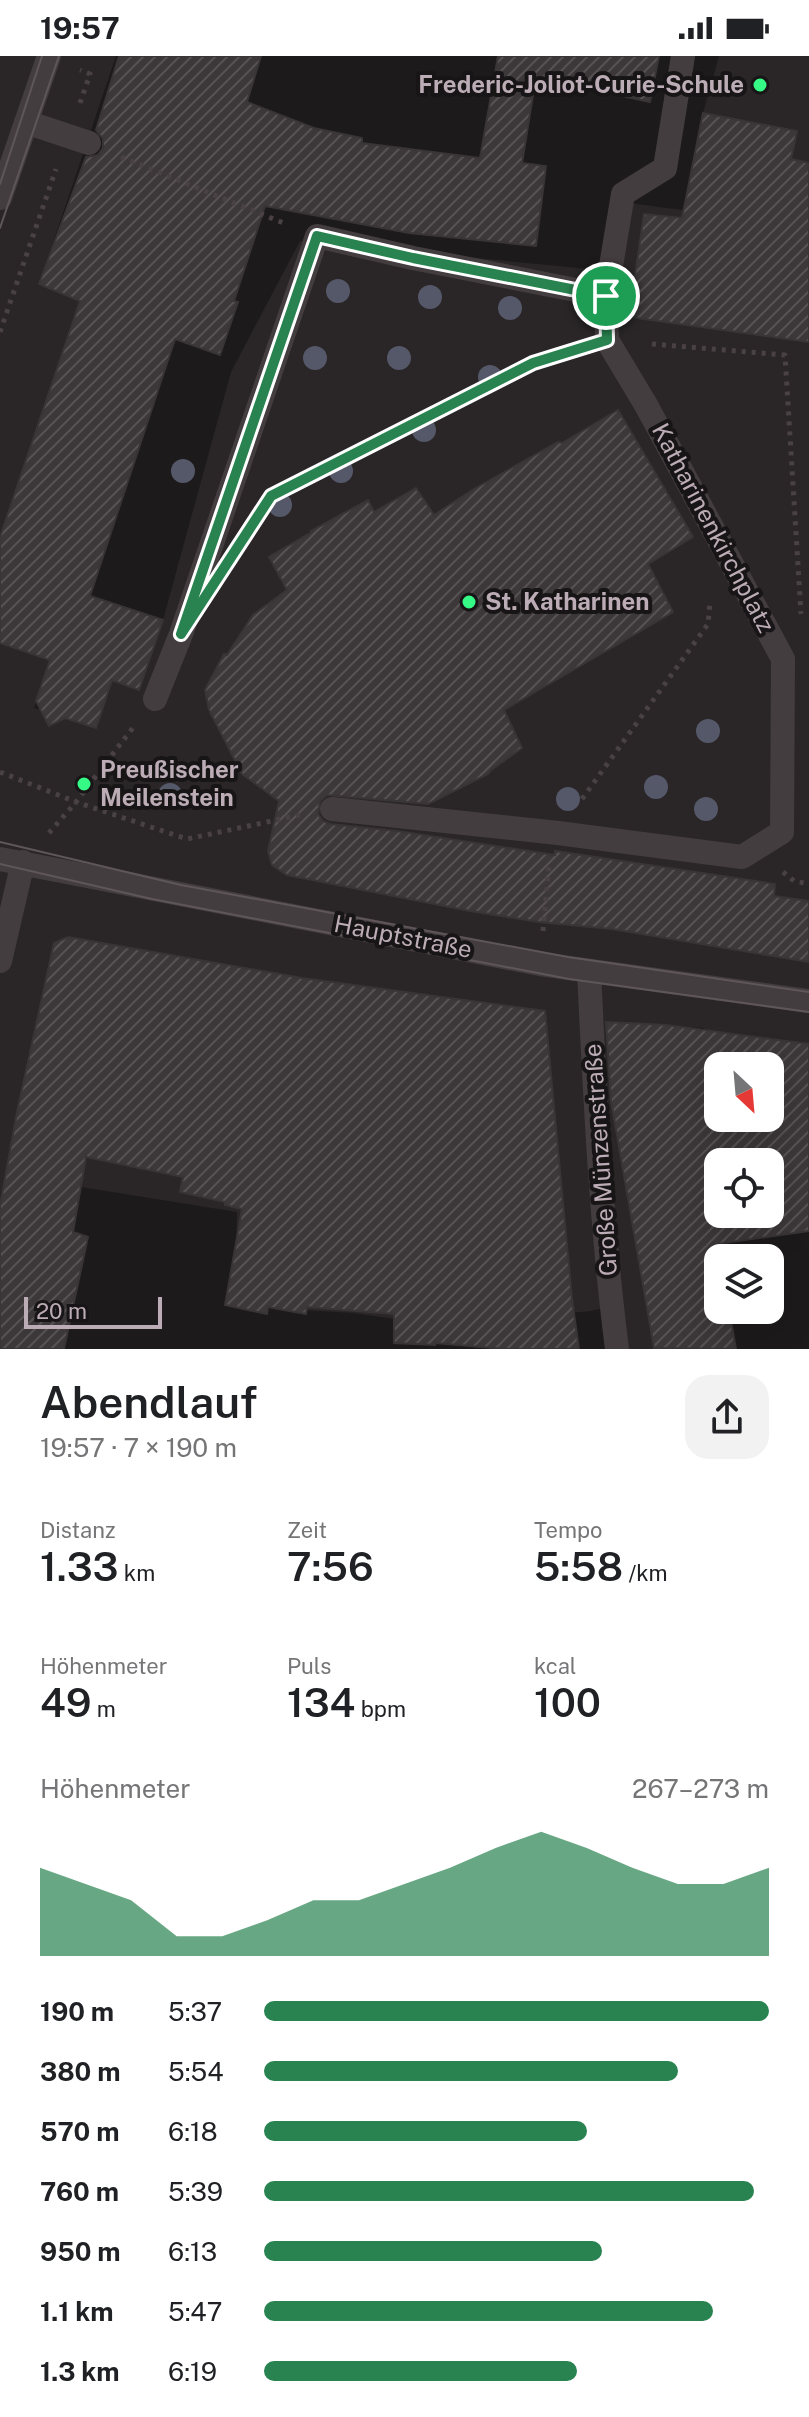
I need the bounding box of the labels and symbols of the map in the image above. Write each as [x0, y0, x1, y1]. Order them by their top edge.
place label: Frederic-Joliot-Curie-Schule [418, 70, 744, 98]
marker: Frederic-Joliot-Curie-Schule [751, 76, 769, 94]
pin [572, 262, 640, 330]
street label: Katharinenkirchplatz [647, 418, 781, 637]
place label: St. Katharinen [485, 587, 650, 615]
marker: St. Katharinen [460, 593, 478, 611]
place label: Preußischer Meilenstein [100, 755, 239, 811]
marker: Preußischer Meilenstein [75, 775, 93, 793]
street label: Hauptstraße [332, 909, 475, 963]
street label: Große Münzenstraße [578, 1043, 622, 1277]
north arrow [704, 1052, 784, 1132]
scale bar [24, 1293, 162, 1329]

